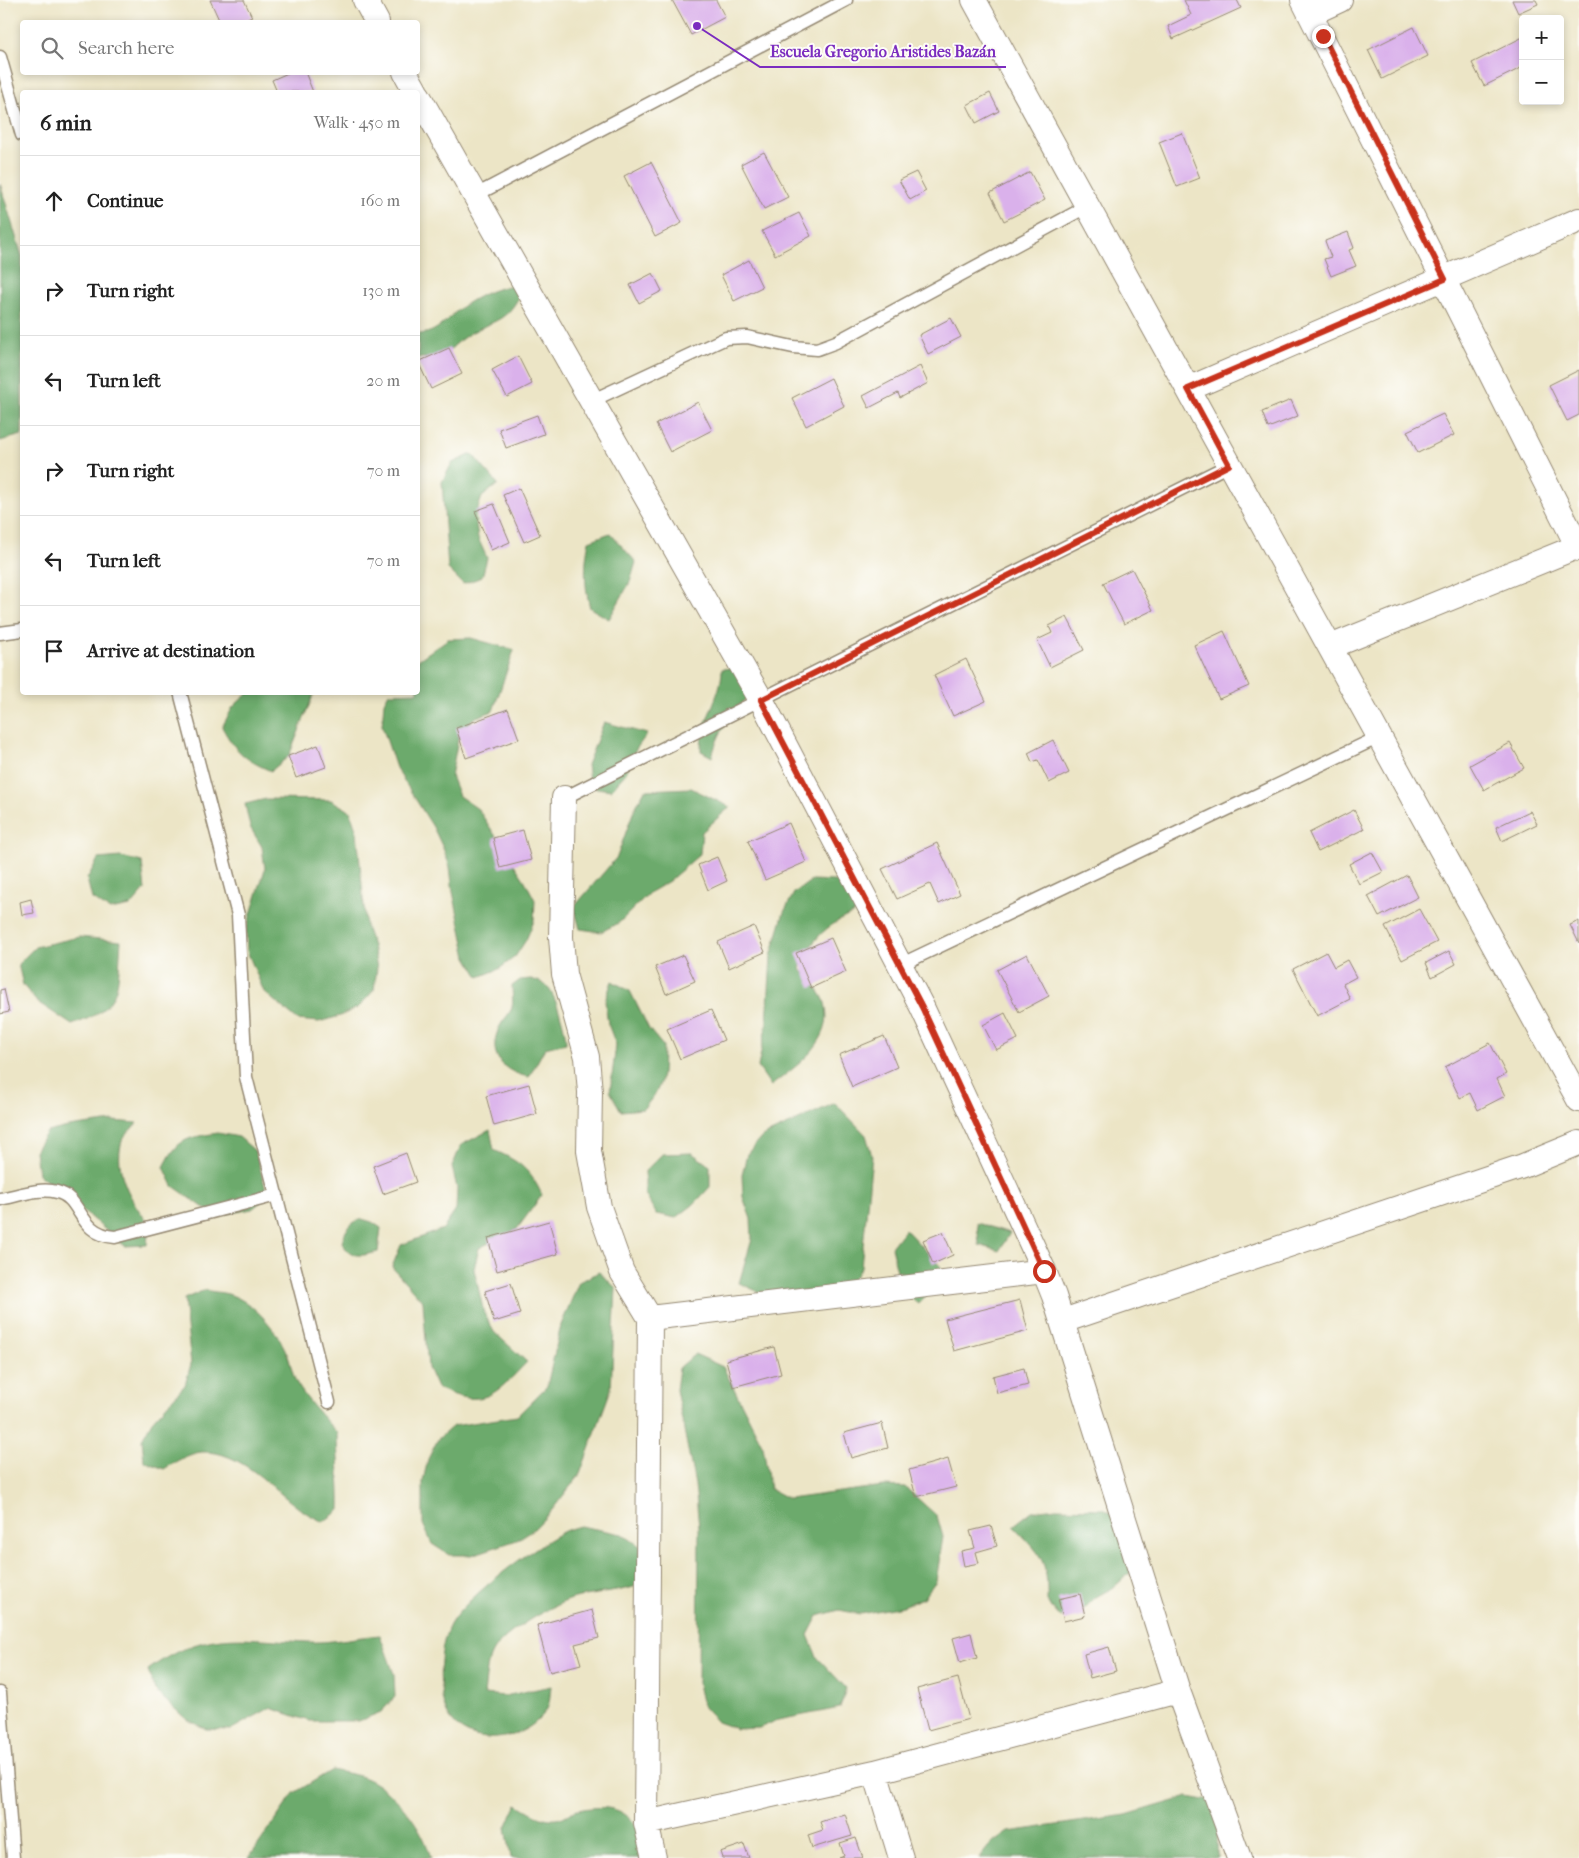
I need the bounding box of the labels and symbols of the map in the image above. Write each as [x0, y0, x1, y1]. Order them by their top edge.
route end [1312, 25, 1335, 48]
callout: Escuela Gregorio Aristides Bazán [760, 36, 1006, 67]
text: Escuela Gregorio Aristides Bazán [770, 42, 997, 62]
route start [1033, 1260, 1056, 1283]

